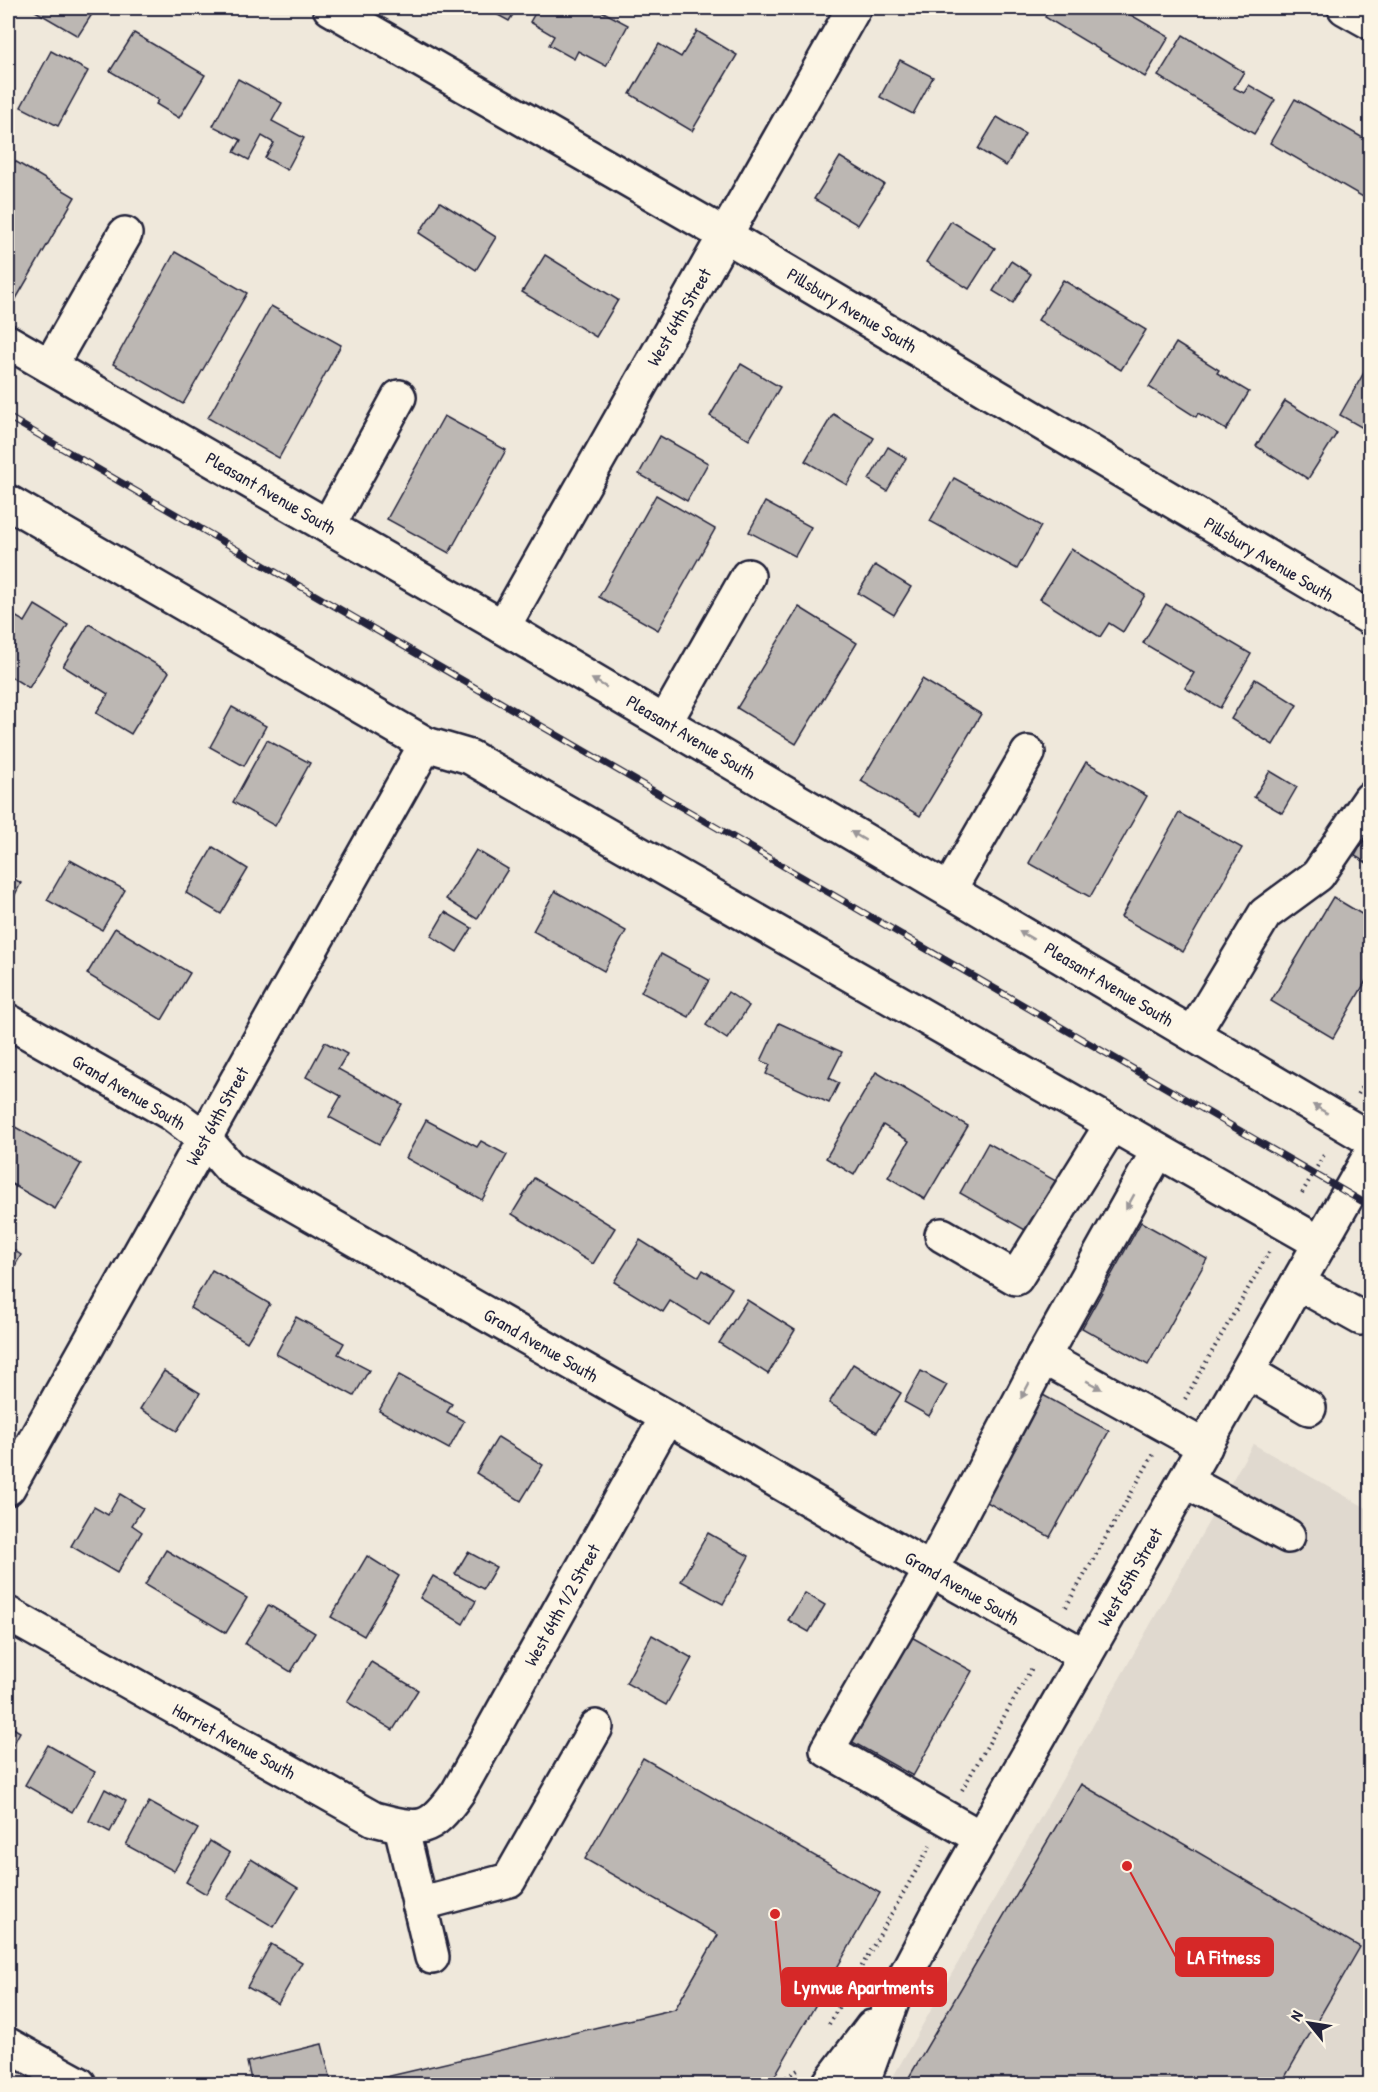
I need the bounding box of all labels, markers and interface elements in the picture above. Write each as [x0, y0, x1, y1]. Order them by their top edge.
street label: Pillsbury Avenue South [783, 261, 922, 359]
street label: West 64th Street [641, 263, 718, 371]
street label: Pleasant Avenue South [201, 446, 341, 541]
street label: Pillsbury Avenue South [1200, 510, 1339, 608]
one-way arrow [591, 678, 607, 689]
street label: Pleasant Avenue South [622, 689, 761, 786]
one-way arrow [849, 831, 866, 841]
one-way arrow [1017, 930, 1034, 940]
street label: Pleasant Avenue South [1040, 936, 1179, 1033]
street label: Grand Avenue South [68, 1048, 191, 1136]
street label: West 64th Street [180, 1061, 255, 1170]
one-way arrow [1311, 1104, 1328, 1114]
one-way arrow [1125, 1194, 1135, 1211]
street label: Grand Avenue South [479, 1302, 603, 1388]
one-way arrow [1086, 1380, 1103, 1390]
one-way arrow [1020, 1382, 1030, 1399]
street label: West 65th Street [1092, 1522, 1169, 1631]
street label: West 64th 1/2 Street [518, 1539, 606, 1671]
street label: Grand Avenue South [900, 1545, 1024, 1631]
street label: Harriet Avenue South [168, 1697, 300, 1785]
callout: LA Fitness [1176, 1938, 1273, 1976]
text: LA Fitness [1187, 1943, 1261, 1970]
callout: Lynvue Apartments [782, 1968, 946, 2006]
text: Lynvue Apartments [794, 1973, 934, 2001]
north arrow [1279, 1993, 1339, 2053]
text: N [1284, 2006, 1308, 2025]

